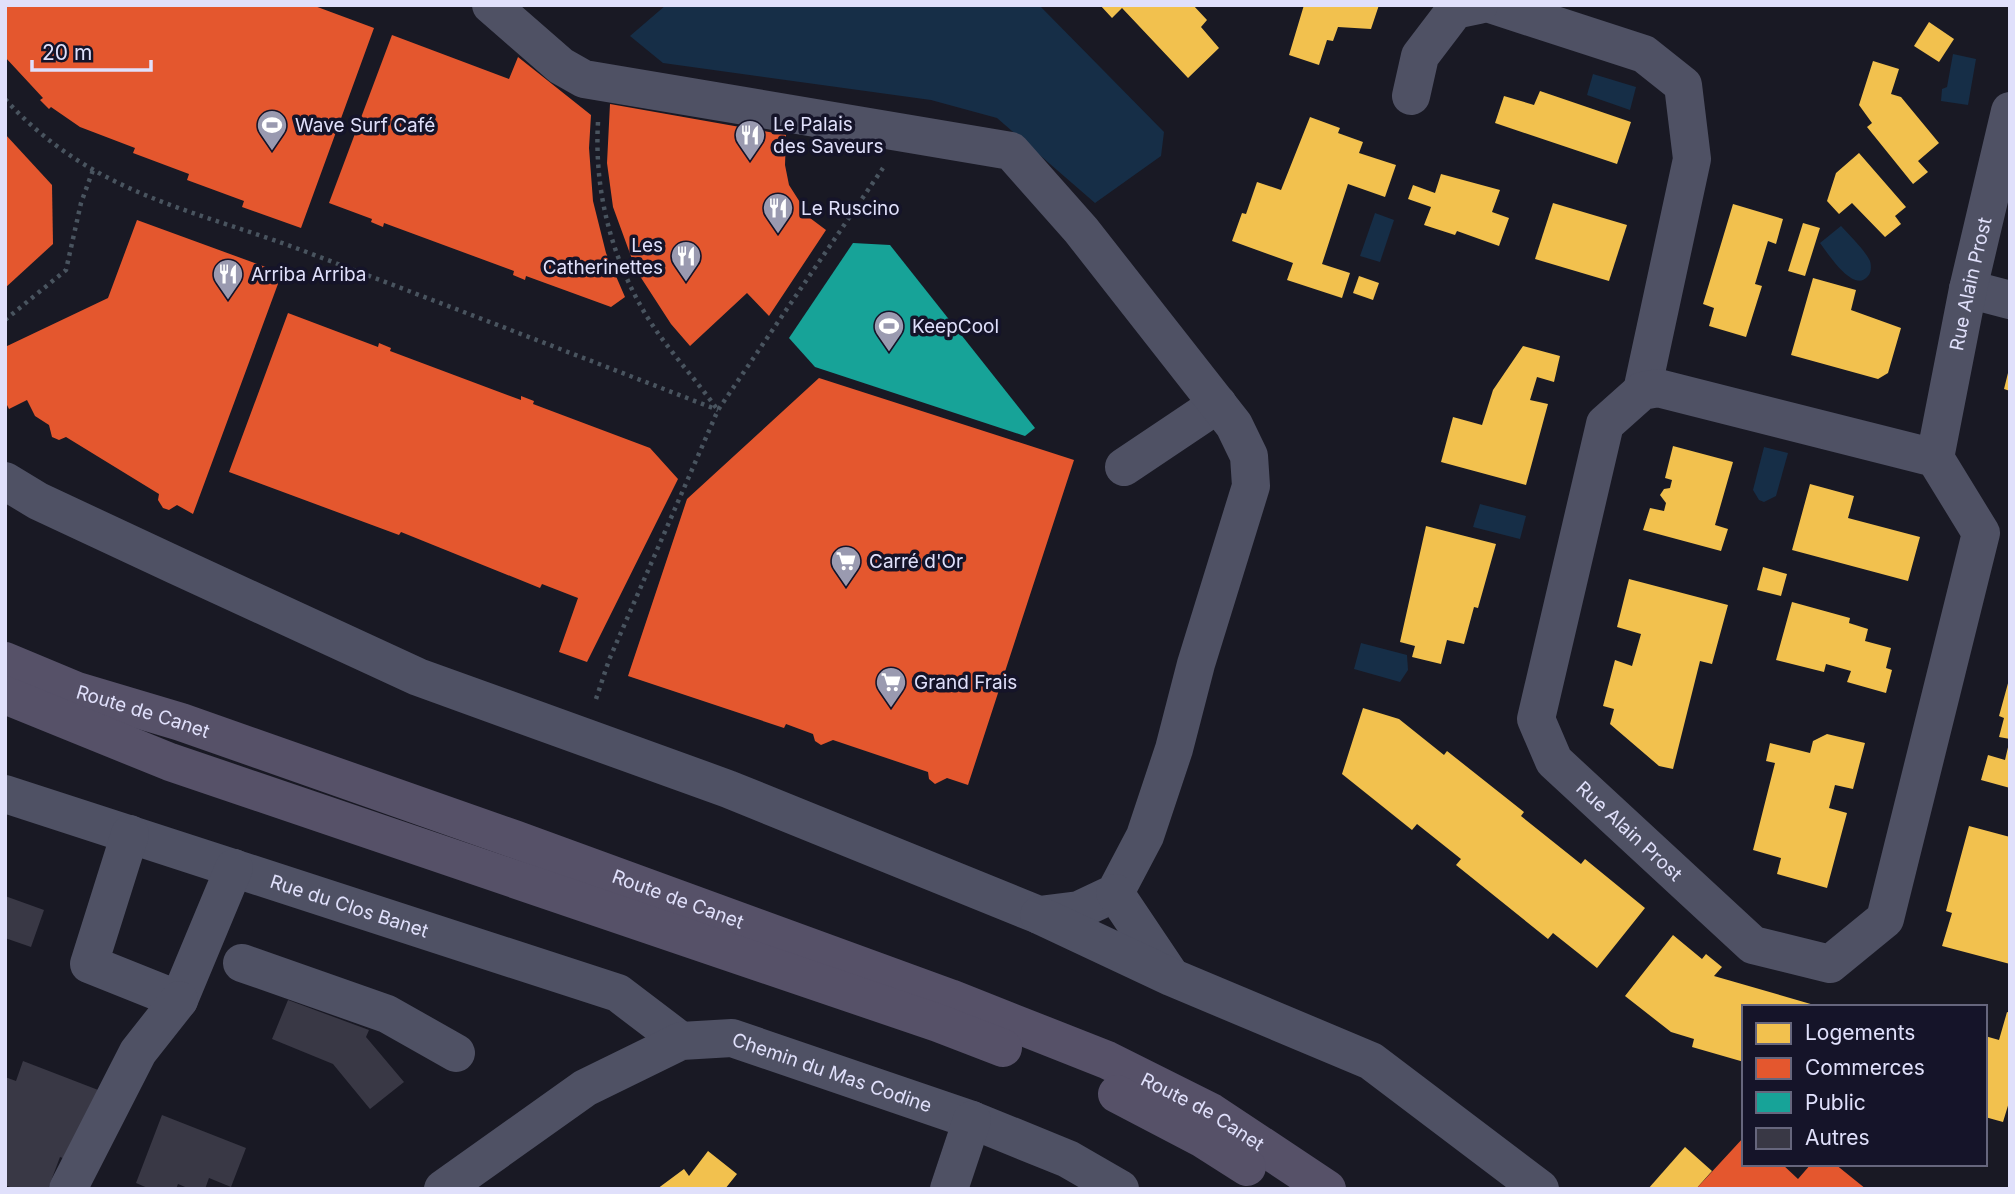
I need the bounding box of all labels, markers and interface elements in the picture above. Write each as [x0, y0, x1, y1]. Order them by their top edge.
scale bar [32, 28, 150, 72]
text: 20 m [42, 40, 92, 65]
sports icon: Wave Surf Café [255, 108, 289, 152]
place label: Le Palais des Saveurs [773, 113, 883, 158]
place label: Wave Surf Café [295, 114, 435, 137]
restaurant icon: Le Palais des Saveurs [733, 118, 767, 162]
restaurant icon: Le Ruscino [761, 191, 795, 235]
place label: Le Ruscino [801, 197, 900, 220]
street label: Rue Alain Prost [1945, 215, 1996, 353]
place label: Les Catherinettes [543, 234, 663, 279]
restaurant icon: Les Catherinettes [669, 239, 703, 283]
restaurant icon: Arriba Arriba [211, 257, 245, 301]
place label: Arriba Arriba [251, 263, 367, 286]
sports icon: KeepCool [872, 309, 906, 353]
place label: KeepCool [912, 315, 999, 338]
supermarket icon: Carré d'Or [829, 544, 863, 588]
place label: Carré d'Or [869, 550, 963, 573]
supermarket icon: Grand Frais [874, 665, 908, 709]
place label: Grand Frais [914, 671, 1017, 694]
street label: Route de Canet [74, 680, 213, 743]
street label: Rue Alain Prost [1572, 776, 1687, 885]
street label: Route de Canet [609, 864, 747, 933]
street label: Rue du Clos Banet [267, 869, 431, 942]
legend [1742, 1005, 1987, 1166]
text: Logements [1805, 1020, 1915, 1045]
street label: Chemin du Mas Codine [729, 1027, 935, 1117]
text: Commerces [1805, 1055, 1925, 1080]
street label: Route de Canet [1137, 1067, 1269, 1156]
text: Public [1805, 1090, 1866, 1115]
text: Autres [1805, 1125, 1870, 1150]

